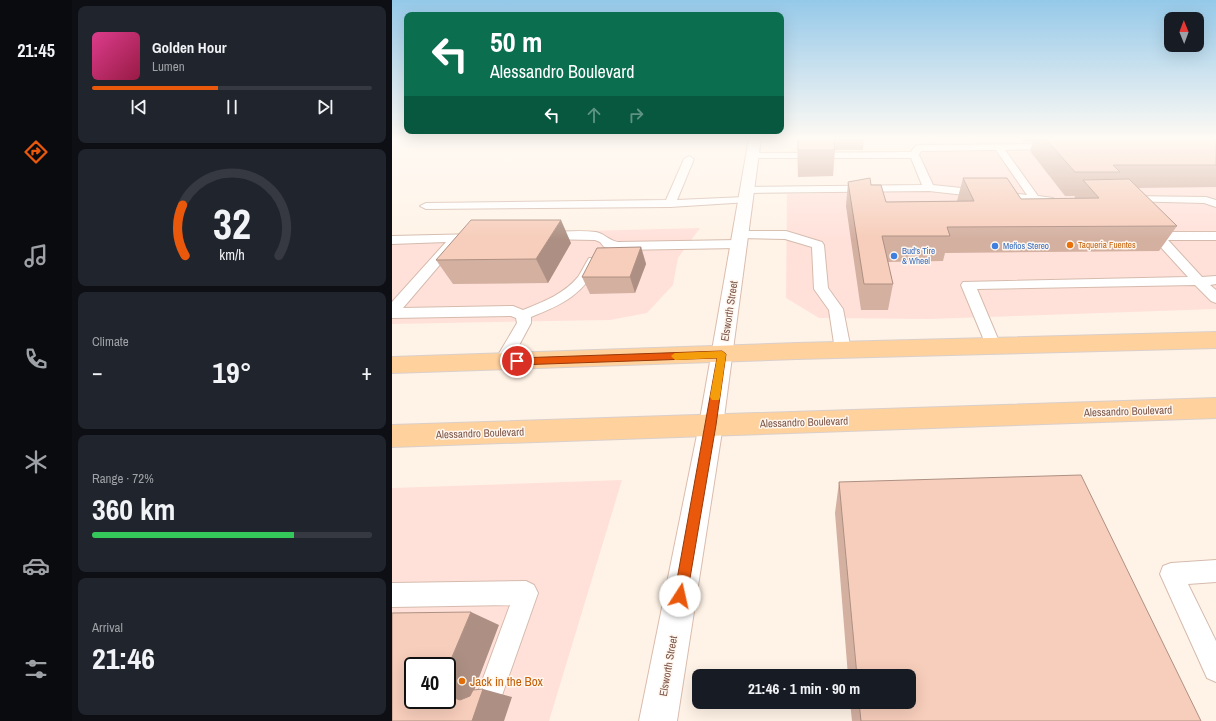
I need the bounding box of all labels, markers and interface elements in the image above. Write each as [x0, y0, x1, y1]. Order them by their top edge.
north arrow [1164, 12, 1204, 52]
map controls [1164, 12, 1204, 52]
text: 50 m [490, 23, 542, 61]
icon: left [424, 28, 476, 80]
text: Golden Hour [152, 37, 227, 58]
text: 21:45 [17, 38, 55, 63]
text: Lumen [152, 58, 185, 75]
text: Alessandro Boulevard [490, 59, 634, 84]
icon: previous [128, 96, 150, 118]
icon: pause [221, 96, 243, 118]
icon: next [314, 96, 336, 118]
icon: left [541, 104, 563, 126]
icon: ahead [583, 104, 605, 126]
icon: right [625, 104, 647, 126]
icon: directions [22, 138, 50, 166]
text: 32 [213, 195, 251, 251]
place label: Taqueria Fuentes [1078, 239, 1136, 251]
place label: Meños Stereo [1003, 240, 1049, 252]
marker: Taqueria Fuentes [1065, 240, 1075, 250]
marker: Meños Stereo [990, 241, 1000, 251]
icon: music [22, 242, 50, 270]
text: km/h [219, 244, 245, 263]
place label: Bud's Tire & Wheel [902, 245, 935, 267]
marker: Bud's Tire & Wheel [889, 251, 899, 261]
street label: Elsworth Street [717, 279, 741, 342]
text: Climate [92, 333, 129, 350]
pin [500, 344, 534, 378]
icon: phone [22, 345, 50, 373]
icon: arrive [506, 350, 528, 372]
text: 19° [212, 352, 252, 392]
text: − [92, 357, 103, 387]
text: + [361, 357, 372, 387]
street label: Alessandro Boulevard [1083, 402, 1172, 420]
street label: Alessandro Boulevard [759, 413, 848, 431]
street label: Alessandro Boulevard [435, 424, 524, 442]
icon: climate [22, 448, 50, 476]
text: Range · 72% [92, 470, 154, 487]
text: 360 km [92, 489, 175, 529]
icon: car [22, 552, 50, 580]
position arrow [659, 575, 701, 617]
text: Arrival [92, 619, 123, 636]
street label: Elsworth Street [656, 634, 680, 697]
text: 21:46 [92, 638, 155, 678]
icon: filters [22, 655, 50, 683]
speed limit sign: 40 [404, 657, 456, 709]
place label: Jack in the Box [470, 673, 544, 690]
marker: Jack in the Box [457, 676, 467, 686]
text: 21:46 · 1 min · 90 m [748, 678, 860, 699]

